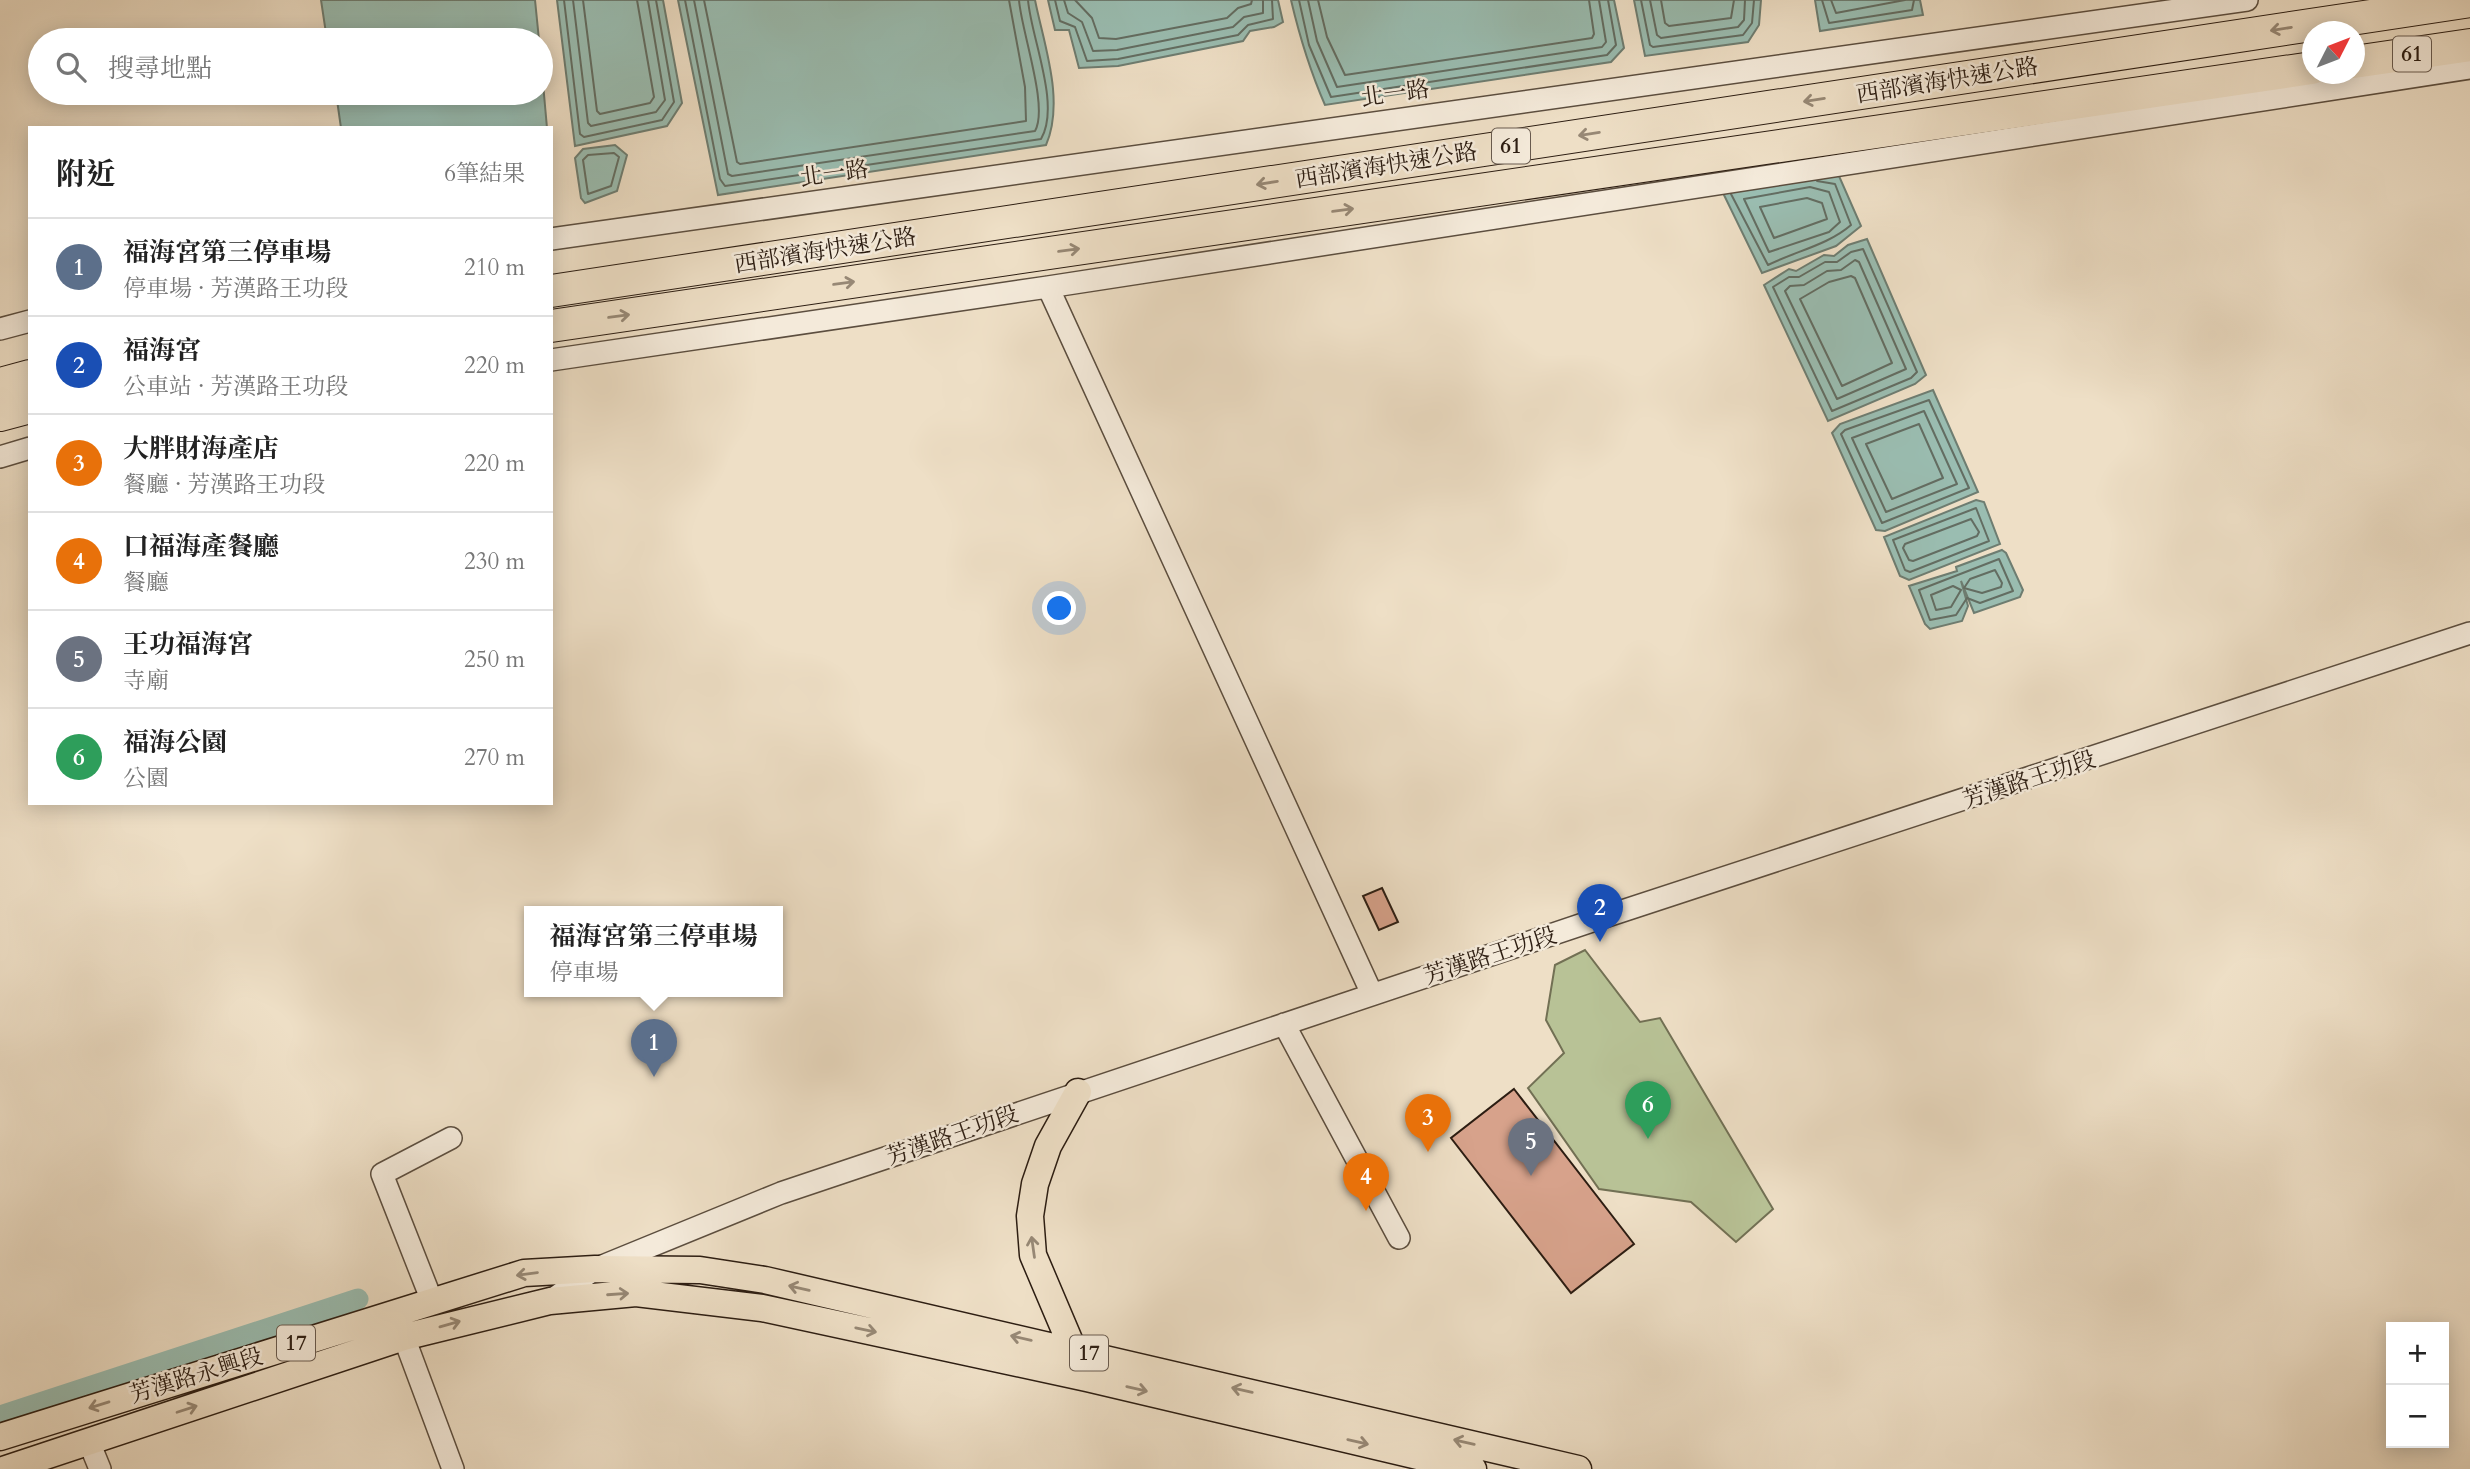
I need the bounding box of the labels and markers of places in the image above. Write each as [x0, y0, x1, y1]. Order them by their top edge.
pin: 2 [1577, 884, 1623, 942]
pin: 1 [631, 1019, 677, 1077]
pin: 6 [1625, 1081, 1671, 1139]
pin: 3 [1405, 1094, 1451, 1152]
pin: 5 [1508, 1118, 1554, 1176]
pin: 4 [1343, 1153, 1389, 1211]

